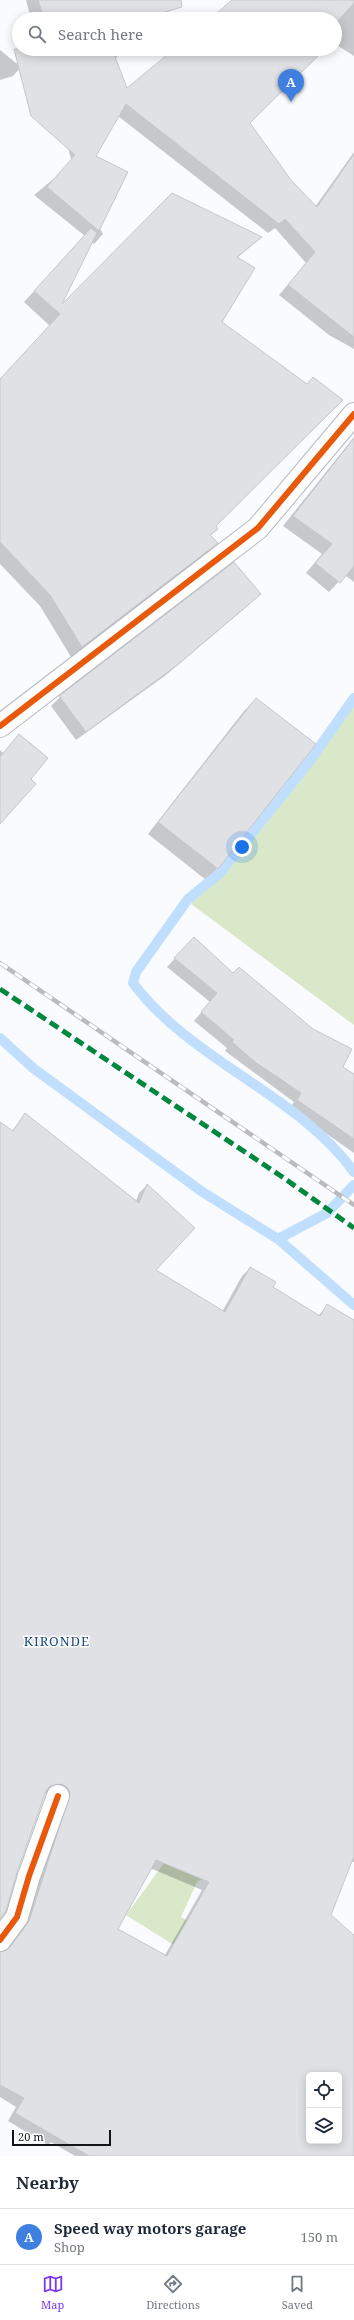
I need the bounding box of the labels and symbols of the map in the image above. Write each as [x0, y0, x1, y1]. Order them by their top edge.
pin: A [278, 69, 304, 102]
your location [232, 837, 252, 857]
district label: KIRONDE [24, 1632, 90, 1650]
scale bar [12, 2128, 111, 2147]

